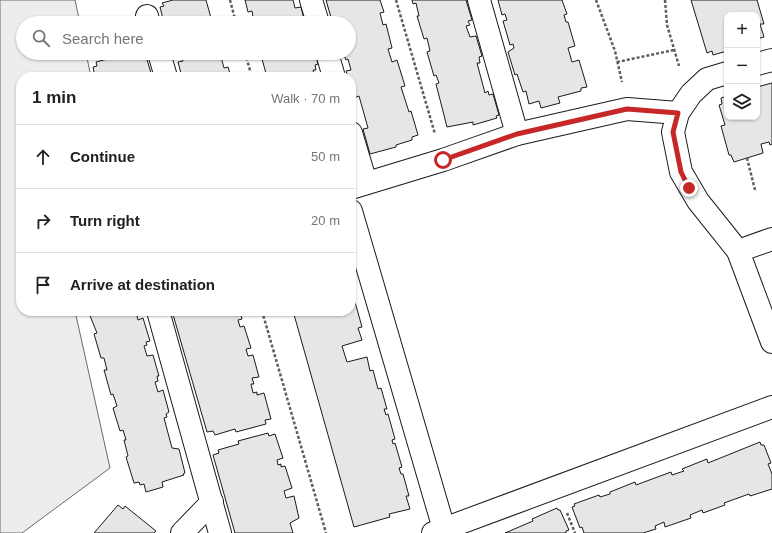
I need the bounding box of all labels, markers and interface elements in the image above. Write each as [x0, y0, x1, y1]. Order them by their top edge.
map controls [724, 12, 760, 120]
button: + [724, 12, 760, 48]
search box [16, 16, 356, 60]
icon: search [30, 27, 52, 49]
text: Search here [62, 30, 144, 47]
button: − [724, 48, 760, 84]
button: layers [724, 84, 760, 120]
text: 1 min [32, 88, 76, 107]
text: Walk · 70 m [271, 91, 340, 106]
icon: ahead [32, 146, 54, 168]
text: Continue [70, 148, 135, 165]
text: 50 m [311, 149, 340, 164]
route start [434, 151, 452, 169]
route end [680, 179, 698, 197]
icon: right [32, 210, 54, 232]
text: Turn right [70, 212, 140, 229]
text: 20 m [311, 213, 340, 228]
icon: arrive [32, 274, 54, 296]
text: Arrive at destination [70, 276, 215, 293]

